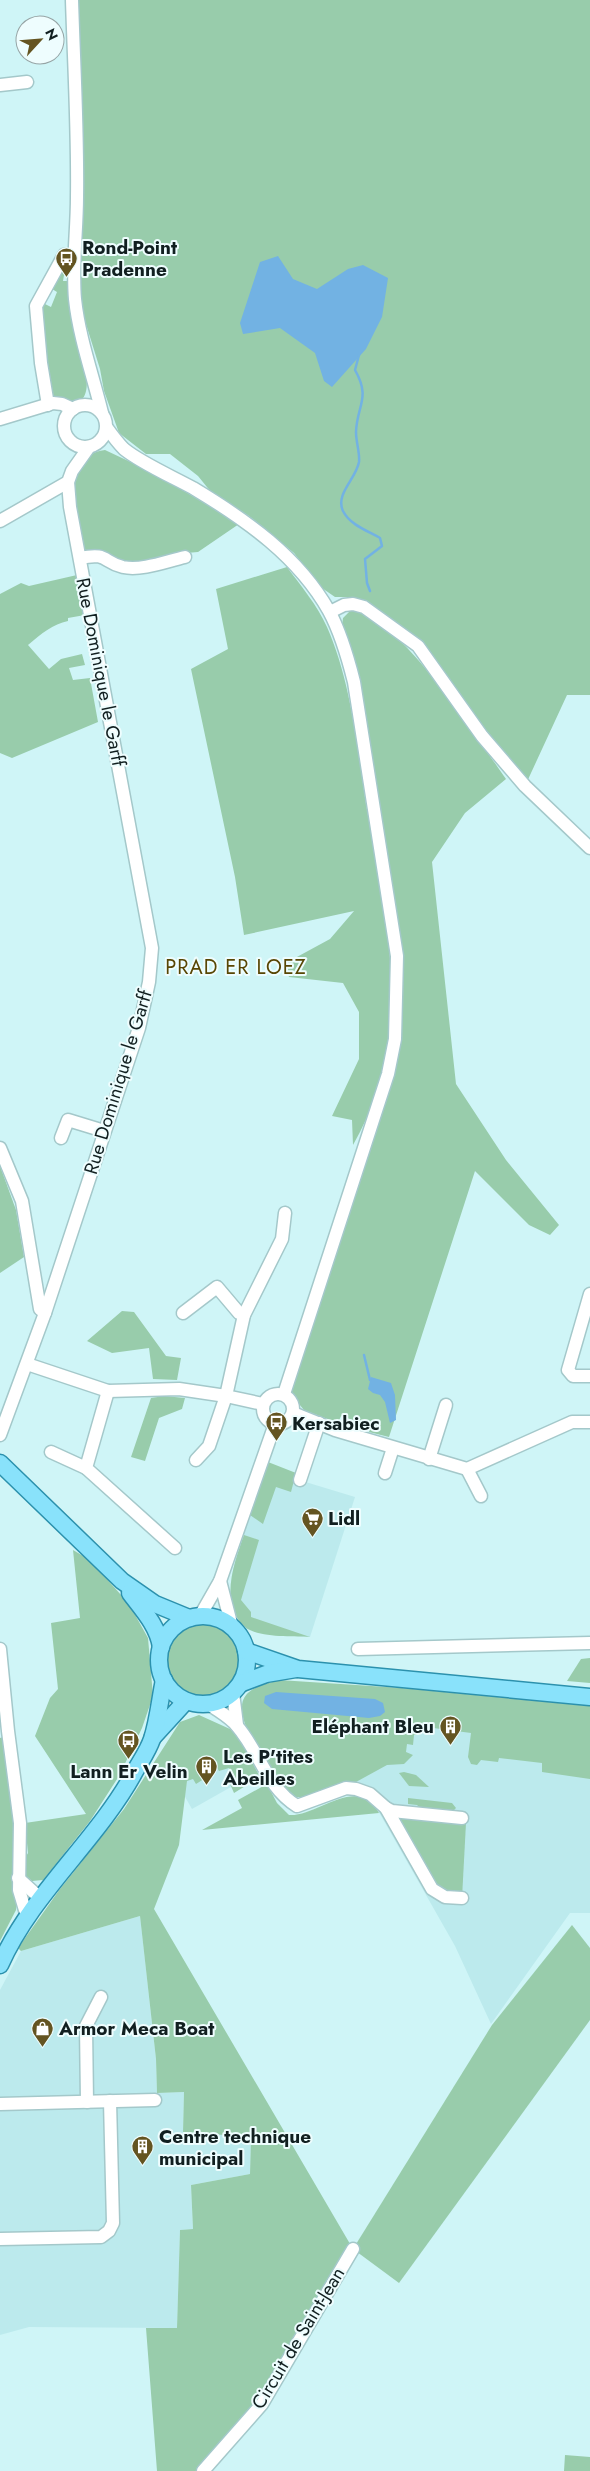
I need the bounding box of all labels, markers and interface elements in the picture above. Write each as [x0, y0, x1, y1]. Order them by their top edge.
north arrow [15, 15, 65, 65]
text: N [40, 25, 63, 44]
place label: Rond-Point Pradenne [82, 234, 177, 283]
bus stop icon: Rond-Point Pradenne [54, 246, 78, 277]
street label: Rue Dominique le Garff [69, 575, 133, 769]
district label: PRAD ER LOEZ [165, 953, 307, 982]
street label: Rue Dominique le Garff [77, 986, 159, 1177]
place label: Kersabiec [292, 1410, 380, 1437]
bus stop icon: Kersabiec [264, 1411, 288, 1442]
place label: Lidl [328, 1505, 360, 1532]
supermarket icon: Lidl [300, 1506, 324, 1537]
place label: Eléphant Bleu [312, 1713, 434, 1740]
building icon: Eléphant Bleu [438, 1714, 462, 1745]
bus stop icon: Lann Er Velin [117, 1728, 141, 1759]
place label: Les P'tites Abeilles [222, 1743, 313, 1792]
building icon: Les P'tites Abeilles [195, 1755, 219, 1786]
place label: Lann Er Velin [70, 1758, 188, 1785]
place label: Armor Meca Boat [58, 2015, 214, 2042]
shop icon: Armor Meca Boat [31, 2016, 55, 2047]
place label: Centre technique municipal [159, 2123, 311, 2172]
building icon: Centre technique municipal [131, 2135, 155, 2166]
street label: Circuit de Saint-Jean [245, 2262, 351, 2414]

